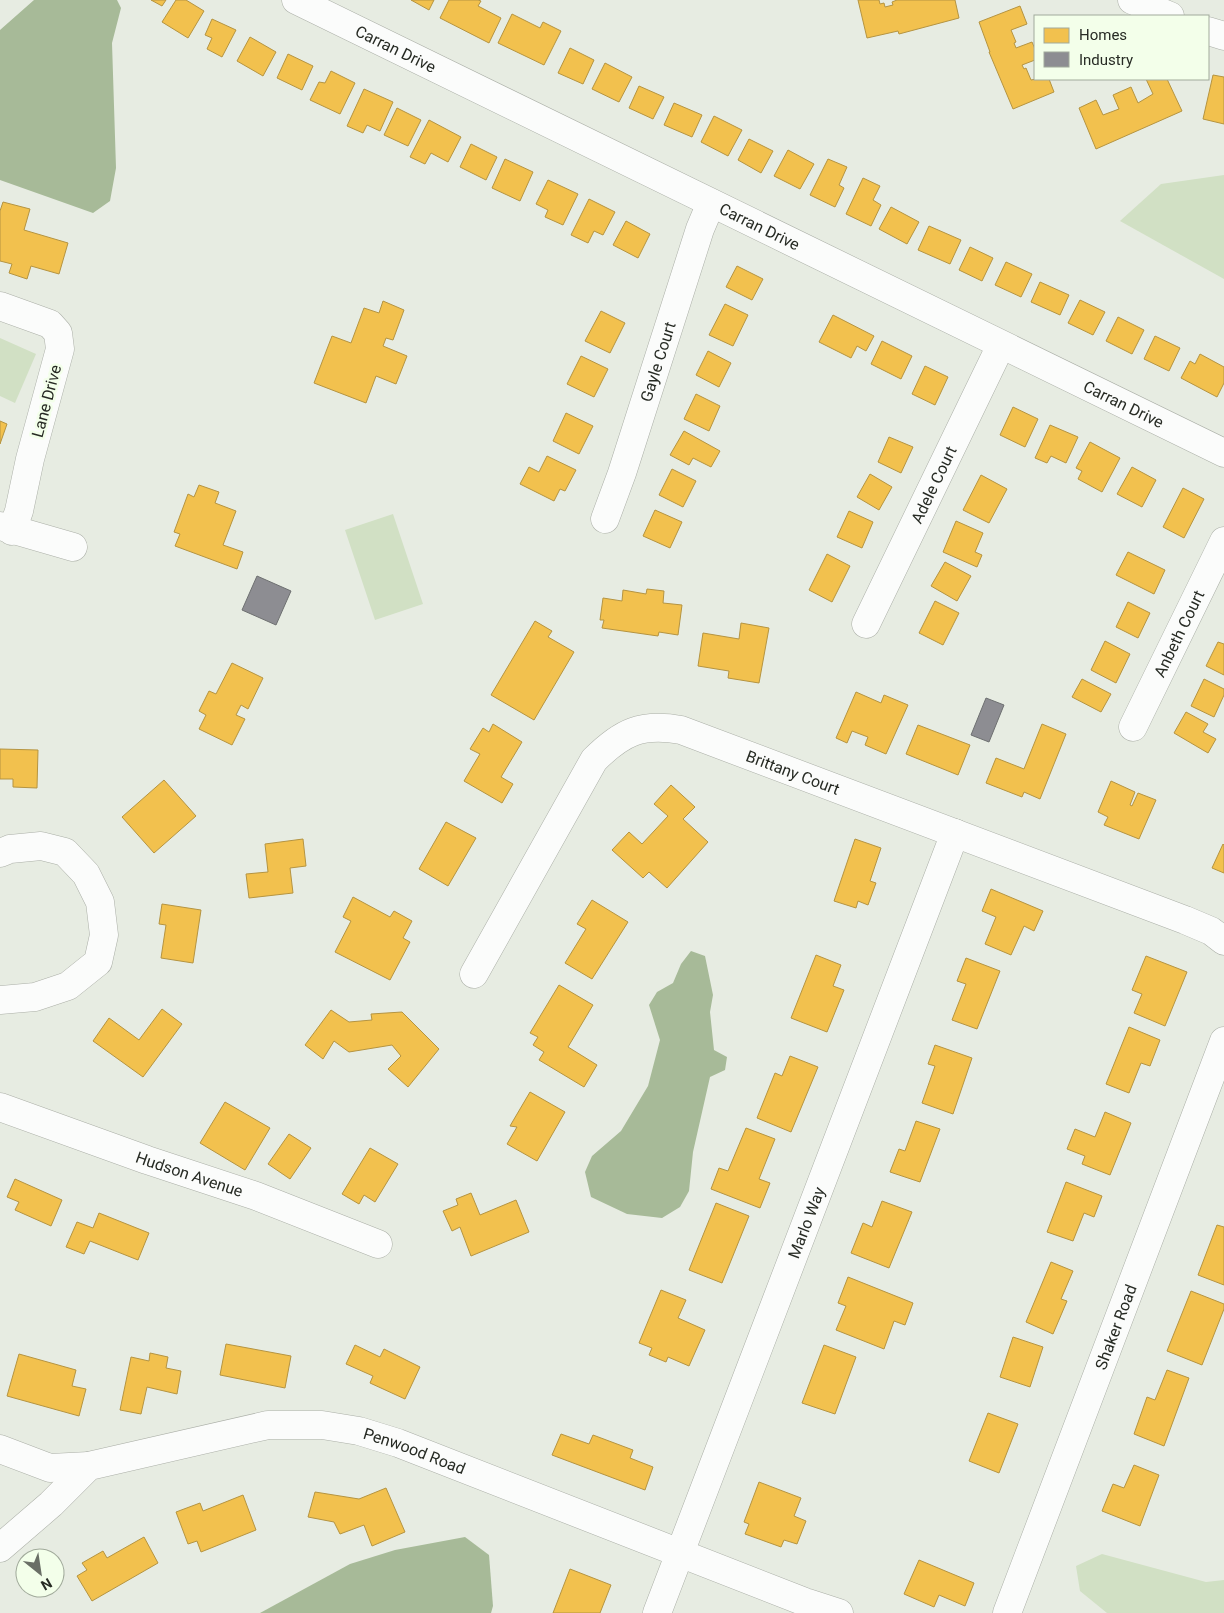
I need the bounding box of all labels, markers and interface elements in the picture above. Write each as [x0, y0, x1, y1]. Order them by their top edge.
legend [1034, 15, 1209, 80]
street label: Carran Drive [352, 21, 439, 77]
text: Homes [1079, 26, 1127, 44]
text: Industry [1079, 51, 1133, 69]
street label: Carran Drive [716, 199, 803, 254]
street label: Gayle Court [636, 319, 680, 404]
street label: Lane Drive [28, 363, 65, 440]
street label: Carran Drive [1080, 377, 1167, 432]
street label: Adele Court [907, 443, 961, 527]
street label: Anbeth Court [1150, 587, 1208, 680]
street label: Brittany Court [743, 746, 842, 799]
street label: Hudson Avenue [133, 1148, 245, 1201]
street label: Marlo Way [784, 1184, 829, 1261]
street label: Shaker Road [1091, 1282, 1141, 1372]
street label: Penwood Road [361, 1424, 468, 1478]
north arrow [15, 1548, 65, 1598]
text: N [38, 1575, 55, 1594]

